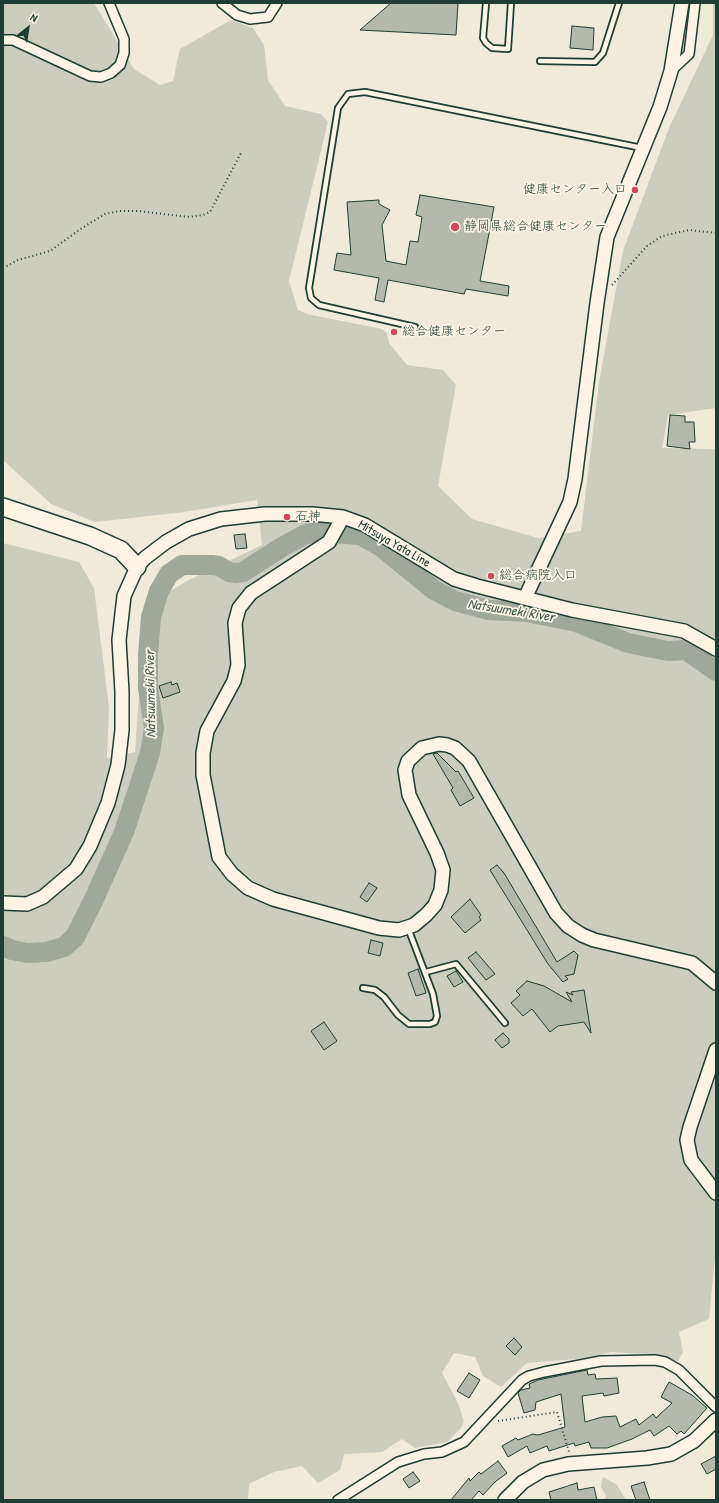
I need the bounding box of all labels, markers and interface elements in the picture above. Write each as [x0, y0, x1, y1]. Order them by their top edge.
north arrow [8, 8, 48, 48]
text: N [28, 10, 40, 25]
place label: 健康センター入口 [523, 182, 627, 198]
marker: 健康センター入口 [630, 185, 640, 195]
place label: 静岡県総合健康センター [464, 219, 607, 235]
marker: 静岡県総合健康センター [449, 221, 461, 233]
place label: 総合健康センター [402, 324, 506, 340]
marker: 総合健康センター [389, 327, 399, 337]
place label: 石神 [295, 509, 321, 525]
marker: 石神 [282, 512, 292, 522]
street label: Mitsuya Yata Line [355, 517, 433, 571]
place label: 総合病院入口 [499, 568, 577, 584]
marker: 総合病院入口 [486, 571, 496, 581]
water label: Natsuumeki River [466, 596, 556, 626]
water label: Natsuumeki River [142, 650, 160, 738]

